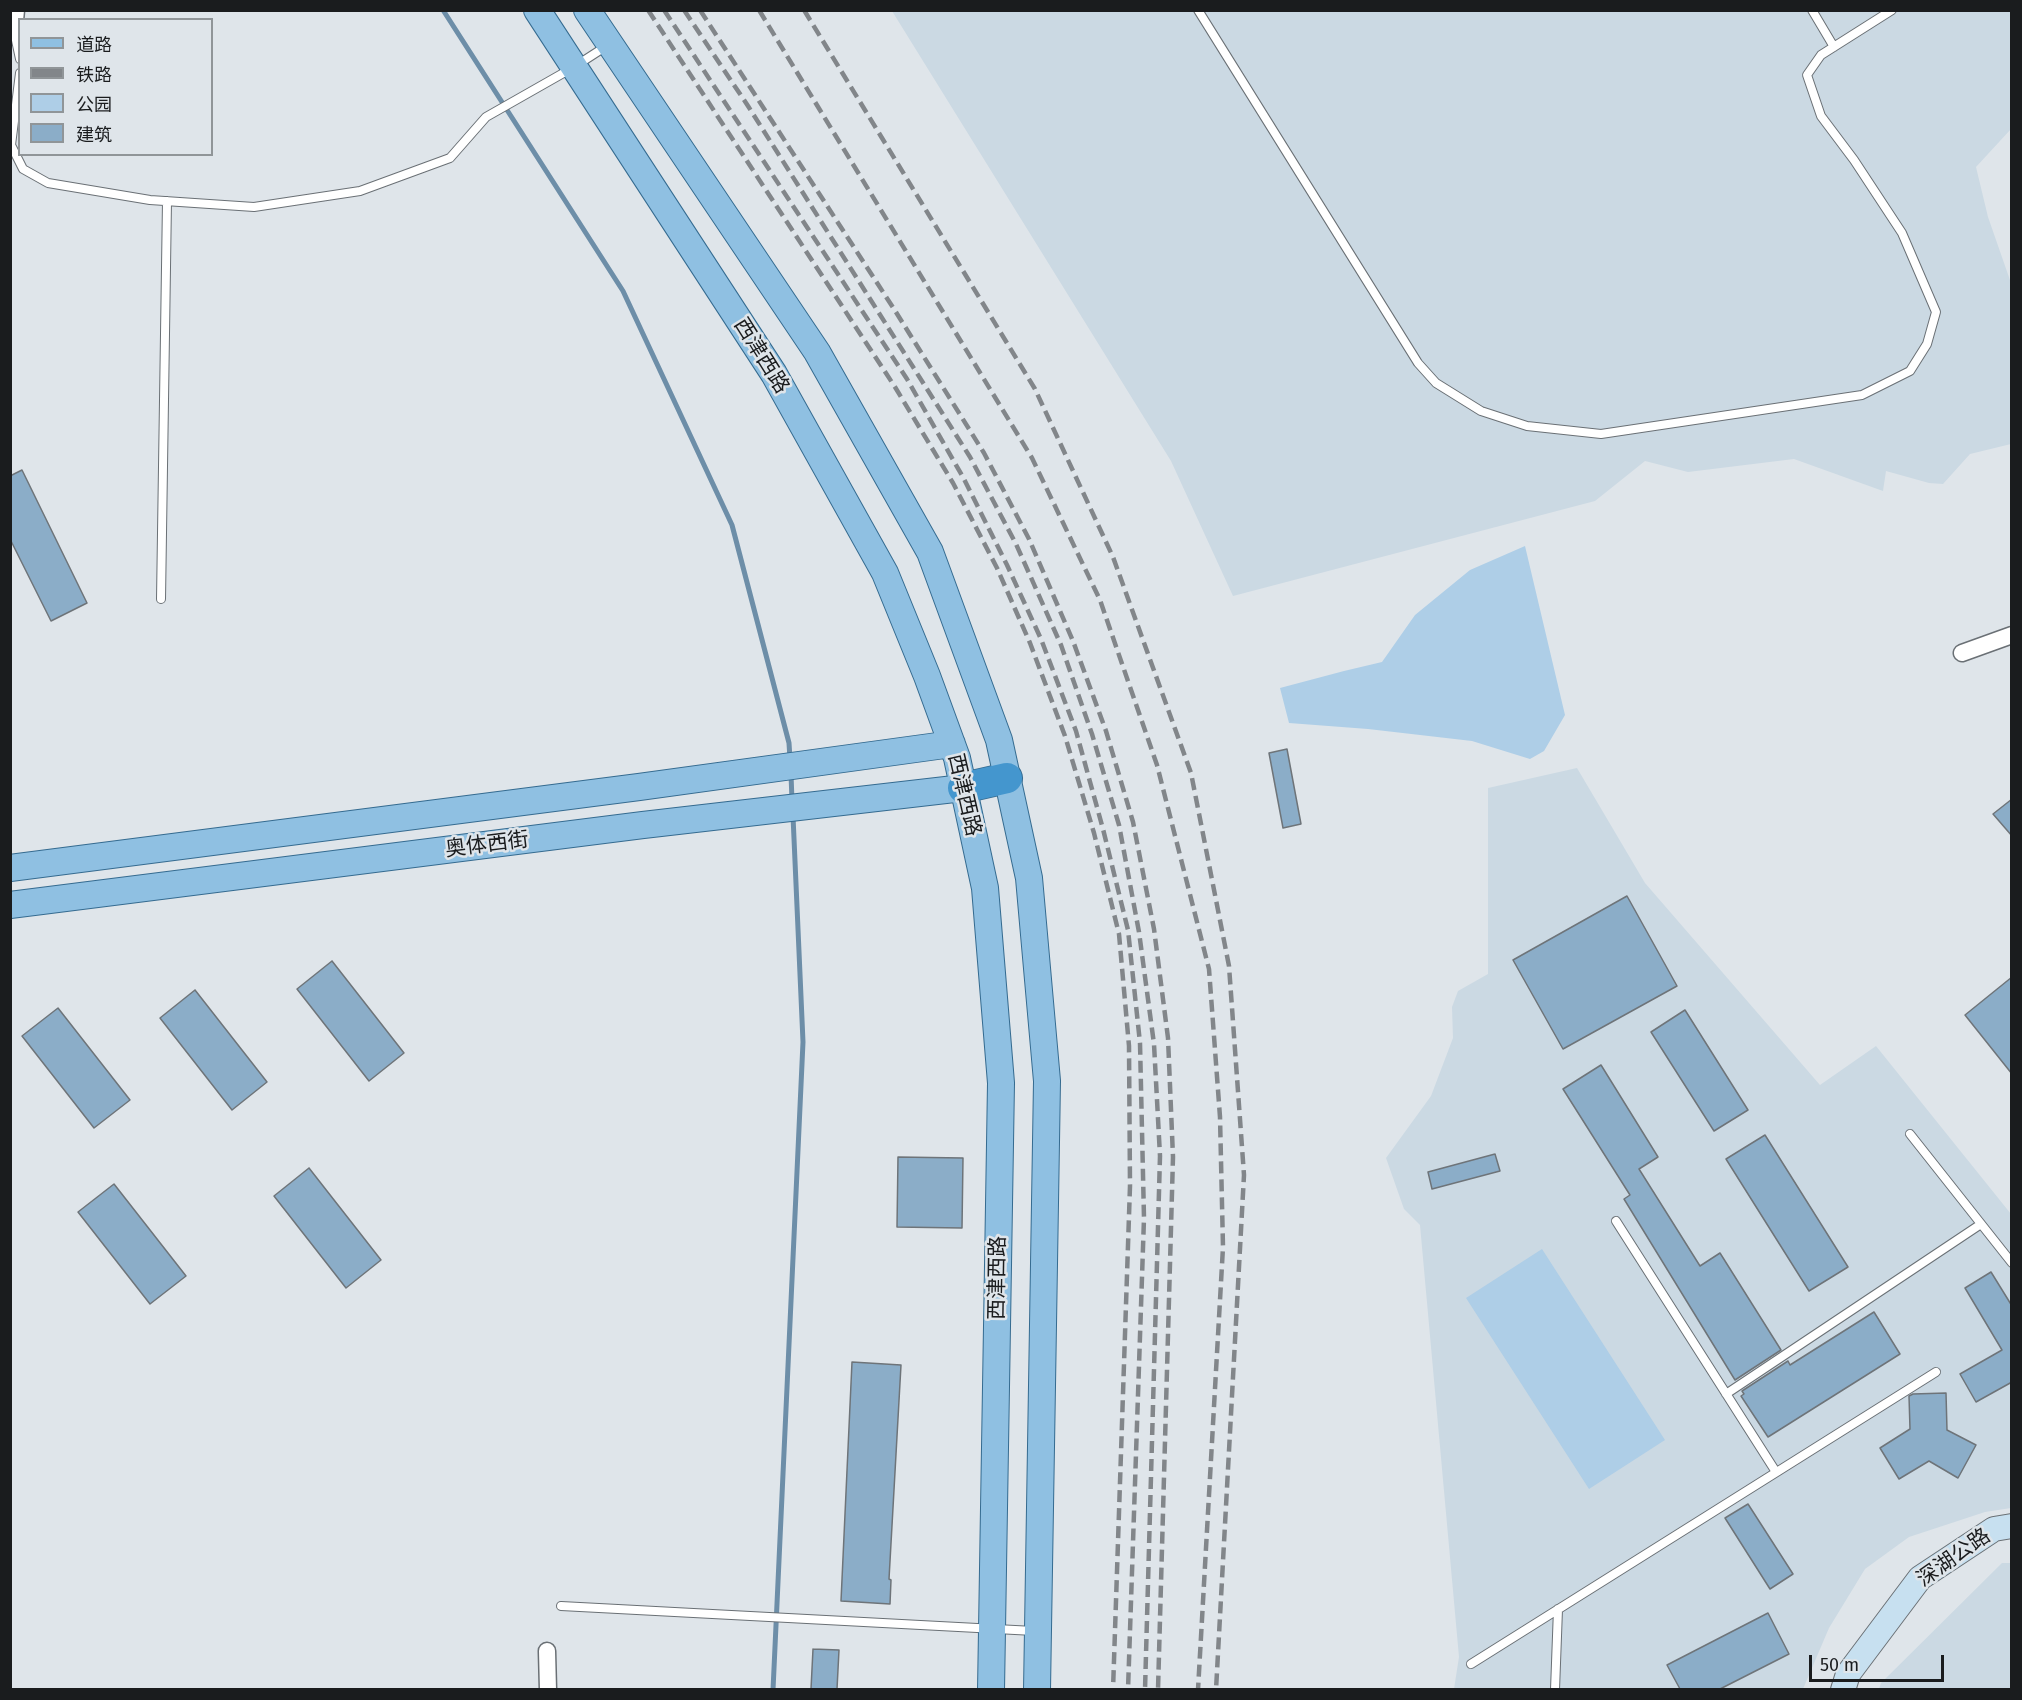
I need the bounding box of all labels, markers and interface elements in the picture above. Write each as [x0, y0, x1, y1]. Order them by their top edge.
legend [18, 18, 213, 156]
text: 道路 [76, 34, 112, 56]
text: 铁路 [76, 64, 112, 86]
text: 公园 [76, 94, 112, 116]
text: 建筑 [76, 124, 112, 146]
street label: 西津西路 [728, 314, 794, 398]
street label: 西津西路 [942, 751, 986, 839]
street label: 奥体西街 [444, 827, 530, 863]
street label: 西津西路 [985, 1236, 1011, 1320]
street label: 深湖公路 [1912, 1524, 1996, 1592]
scale bar [1812, 1643, 1947, 1681]
text: 50 m [1820, 1654, 1859, 1676]

